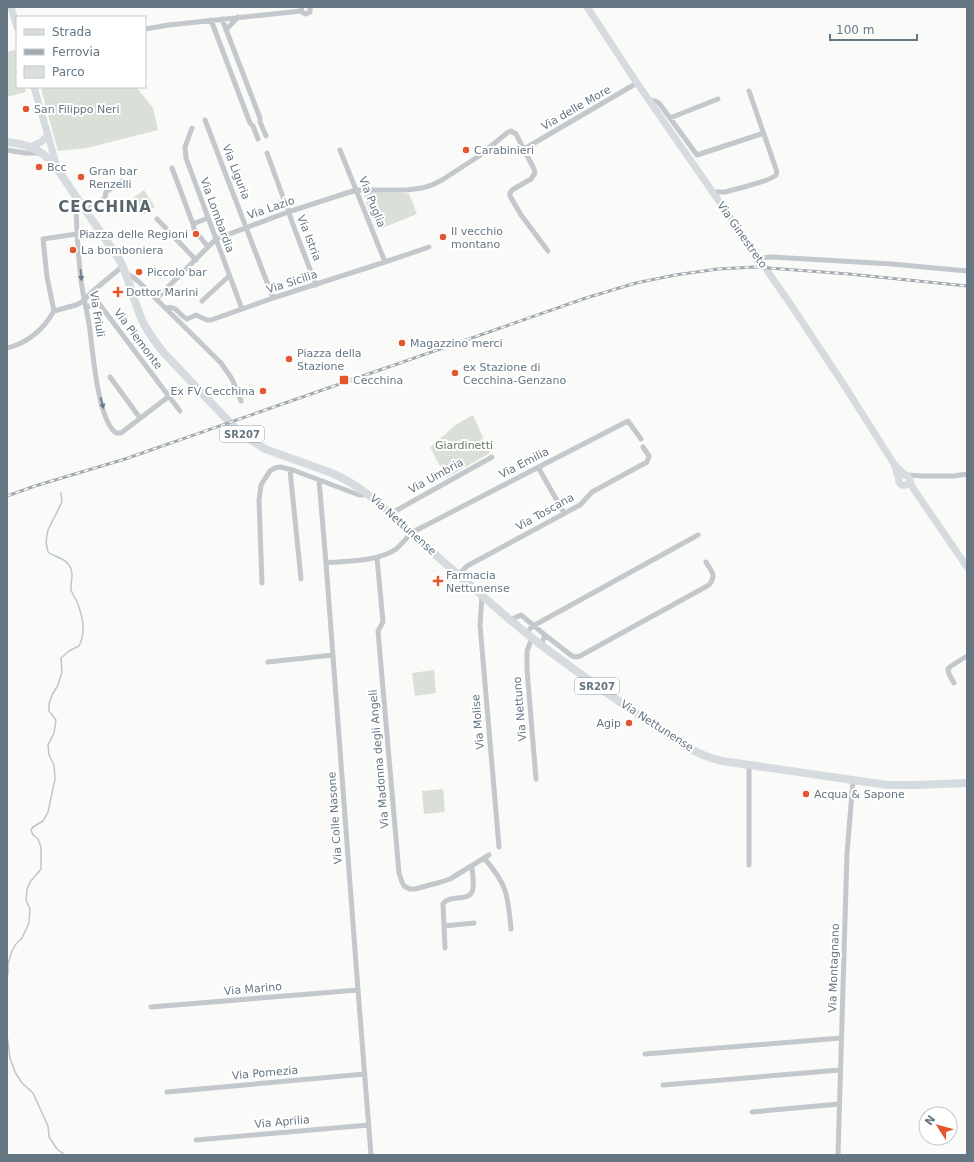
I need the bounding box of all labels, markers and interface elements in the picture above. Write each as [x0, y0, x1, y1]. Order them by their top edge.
legend [16, 16, 146, 88]
scale bar [830, 16, 917, 42]
text: 100 m [836, 23, 874, 37]
text: Strada [52, 25, 92, 39]
text: Ferrovia [52, 45, 100, 59]
text: Parco [52, 65, 85, 79]
street label: Via delle More [539, 83, 613, 133]
place label: San Filippo Neri [34, 103, 120, 116]
marker: San Filippo Neri [21, 104, 31, 114]
street label: Via Liguria [220, 143, 252, 201]
place label: Carabinieri [474, 144, 534, 157]
marker: Carabinieri [461, 145, 471, 155]
place label: Bcc [47, 161, 67, 174]
marker: Bcc [34, 162, 44, 172]
place label: Gran bar Renzelli [89, 165, 138, 191]
marker: Gran bar Renzelli [76, 172, 86, 182]
street label: Via Puglia [356, 175, 388, 229]
street label: Via Lombardia [197, 176, 237, 254]
street label: Via Lazio [246, 194, 297, 222]
district label: CECCHINA [58, 198, 152, 216]
street label: Via Ginestreto [714, 199, 770, 271]
street label: Via Istria [294, 213, 324, 263]
place label: Il vecchio montano [451, 225, 503, 251]
place label: Piazza delle Regioni [79, 228, 188, 241]
marker: Piazza delle Regioni [191, 229, 201, 239]
marker: Il vecchio montano [438, 232, 448, 242]
place label: La bomboniera [81, 244, 164, 257]
marker: La bomboniera [68, 245, 78, 255]
place label: Piccolo bar [147, 266, 207, 279]
marker: Piccolo bar [134, 267, 144, 277]
street label: Via Sicilia [265, 268, 319, 296]
one-way arrow [77, 269, 84, 281]
place label: Dottor Marini [126, 286, 198, 299]
marker: Dottor Marini [113, 287, 123, 297]
street label: Via Friuli [87, 290, 107, 338]
street label: Via Piemonte [111, 306, 165, 372]
place label: Magazzino merci [410, 337, 503, 350]
marker: Magazzino merci [397, 338, 407, 348]
place label: Piazza della Stazione [297, 347, 362, 373]
marker: Piazza della Stazione [284, 354, 294, 364]
place label: ex Stazione di Cecchina-Genzano [463, 361, 566, 387]
marker: ex Stazione di Cecchina-Genzano [450, 368, 460, 378]
marker: Cecchina [338, 374, 350, 386]
place label: Cecchina [353, 374, 403, 387]
place label: Ex FV Cecchina [170, 385, 255, 398]
marker: Ex FV Cecchina [258, 386, 268, 396]
one-way arrow [99, 397, 105, 409]
road number: SR207 [220, 426, 264, 442]
park label: Giardinetti [435, 439, 493, 452]
street label: Via Emilia [497, 445, 551, 481]
street label: Via Umbria [406, 456, 466, 496]
street label: Via Toscana [514, 491, 576, 533]
street label: Via Nettunense [367, 492, 439, 558]
place label: Farmacia Nettunense [446, 569, 510, 595]
marker: Farmacia Nettunense [433, 576, 443, 586]
street label: Via Nettuno [511, 676, 529, 742]
road number: SR207 [575, 678, 619, 694]
street label: Via Madonna degli Angeli [366, 689, 392, 829]
street label: Via Molise [469, 694, 487, 750]
street label: Via Nettunense [618, 698, 696, 755]
place label: Agip [596, 717, 621, 730]
marker: Agip [624, 718, 634, 728]
street label: Via Colle Nasone [325, 771, 345, 865]
place label: Acqua & Sapone [814, 788, 905, 801]
marker: Acqua & Sapone [801, 789, 811, 799]
street label: Via Montagnano [826, 923, 842, 1013]
street label: Via Marino [223, 980, 283, 998]
street label: Via Pomezia [231, 1064, 299, 1082]
north arrow [918, 1106, 958, 1146]
street label: Via Aprilia [254, 1113, 310, 1131]
text: N [922, 1113, 938, 1128]

